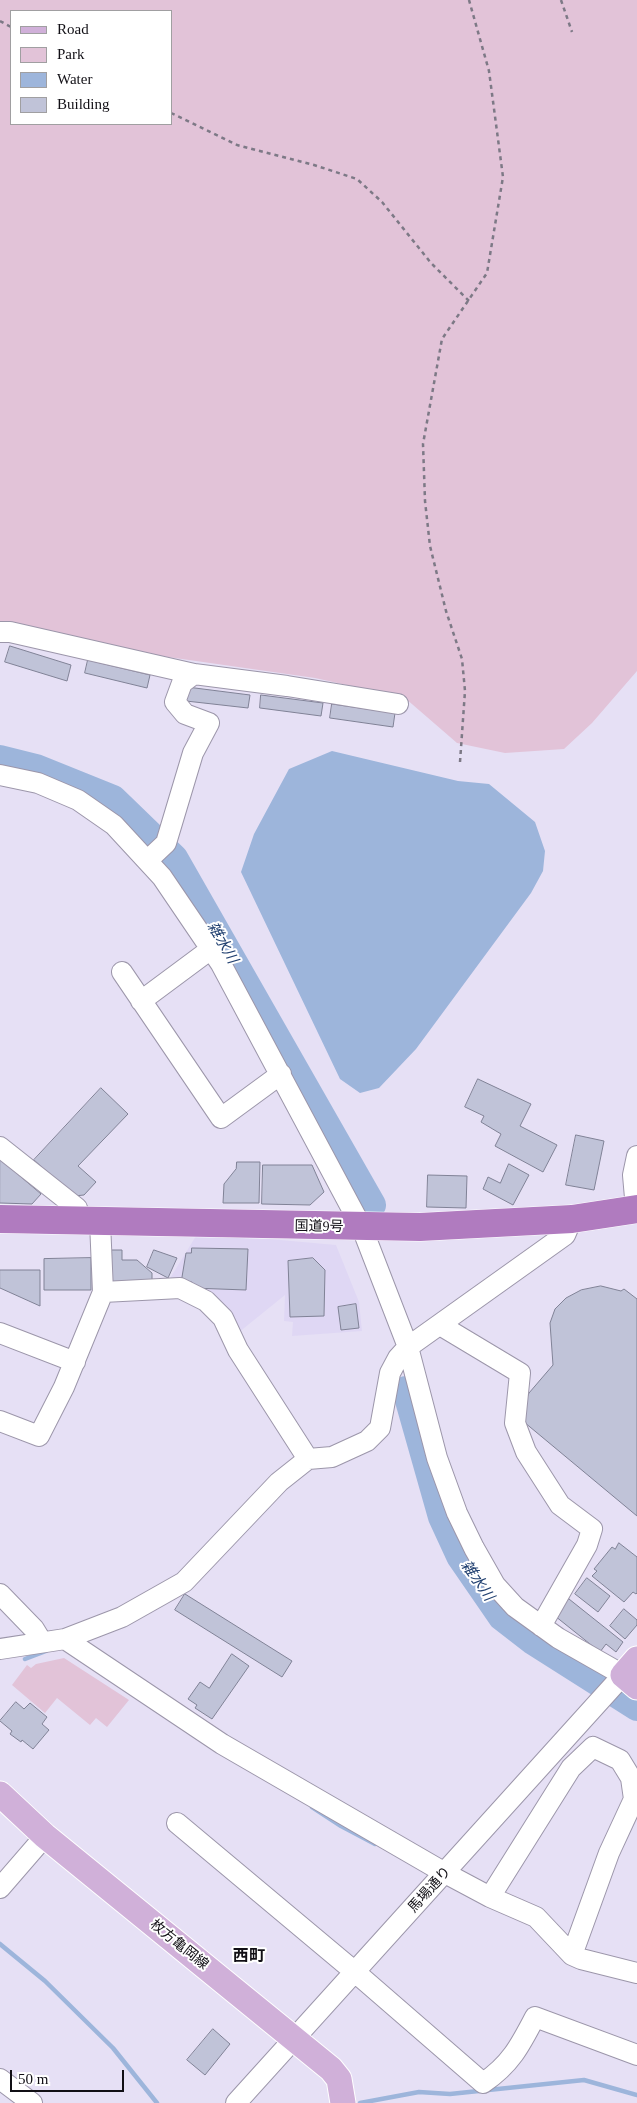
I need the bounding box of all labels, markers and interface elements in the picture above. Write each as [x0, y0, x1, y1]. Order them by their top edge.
legend [10, 10, 172, 125]
text: Road [57, 21, 89, 37]
text: Park [57, 46, 85, 62]
text: Water [57, 71, 92, 87]
text: Building [57, 96, 110, 112]
water label: 雑水川 [203, 919, 241, 967]
street label: 国道9号 [294, 1218, 344, 1236]
water label: 雑水川 [457, 1557, 497, 1605]
street label: 馬場通り [405, 1864, 455, 1916]
street label: 枚方亀岡線 [147, 1916, 211, 1974]
district label: 西町 [233, 1947, 265, 1967]
scale bar [12, 2060, 126, 2092]
text: 50 m [18, 2071, 48, 2087]

